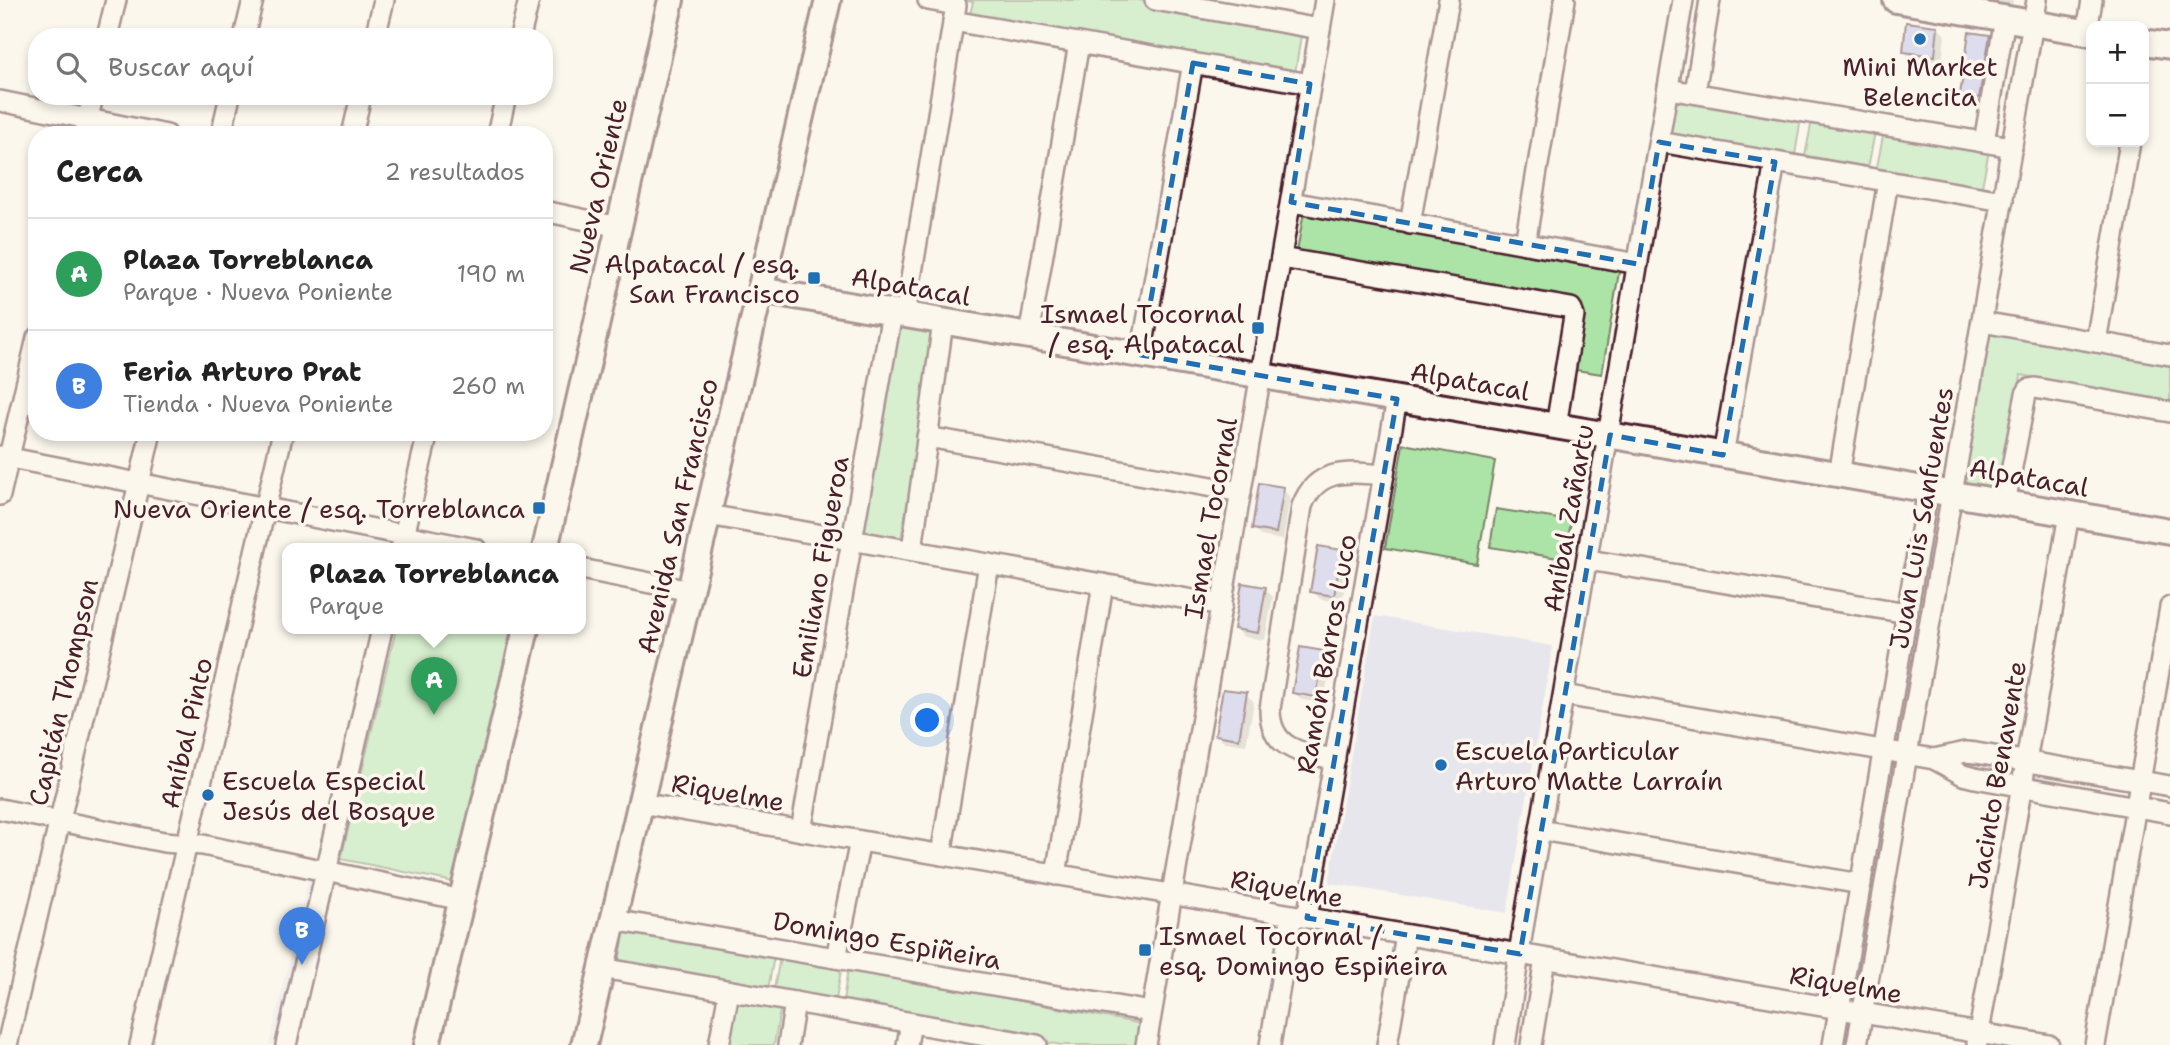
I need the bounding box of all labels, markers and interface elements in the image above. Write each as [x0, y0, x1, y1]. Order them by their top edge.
map controls [2086, 21, 2149, 147]
button: + [2086, 21, 2149, 84]
search box [28, 28, 553, 105]
marker: Mini Market Belencita [1912, 31, 1928, 47]
icon: search [52, 48, 90, 86]
text: Buscar aquí [108, 49, 254, 84]
place label: Mini Market Belencita [1842, 49, 1998, 114]
button: − [2086, 84, 2149, 147]
street label: Nueva Oriente [561, 95, 635, 277]
text: Cerca [56, 151, 143, 192]
text: 2 resultados [385, 157, 525, 187]
text: Plaza Torreblanca [123, 242, 373, 277]
place label: Alpatacal / esq. San Francisco [605, 246, 800, 311]
street label: Alpatacal [849, 258, 974, 314]
text: A [70, 259, 88, 289]
text: 190 m [457, 259, 525, 289]
marker: Alpatacal / esq. San Francisco [806, 270, 822, 286]
text: Parque · Nueva Poniente [123, 277, 393, 307]
place label: Ismael Tocornal / esq. Alpatacal [1040, 296, 1244, 361]
marker: Ismael Tocornal / esq. Alpatacal [1250, 320, 1266, 336]
street label: Alpatacal [1408, 353, 1533, 409]
text: Feria Arturo Prat [123, 354, 361, 389]
text: B [72, 371, 86, 401]
text: 260 m [451, 371, 525, 401]
street label: Avenida San Francisco [628, 375, 726, 657]
street label: Juan Luis Sanfuentes [1881, 384, 1961, 652]
text: Tienda · Nueva Poniente [123, 389, 393, 419]
street label: Ismael Tocornal [1175, 414, 1245, 621]
street label: Aníbal Zañartu [1534, 421, 1602, 615]
street label: Alpatacal [1967, 449, 2092, 505]
street label: Emiliano Figueroa [783, 453, 857, 681]
place label: Nueva Oriente / esq. Torreblanca [113, 491, 525, 526]
marker: Nueva Oriente / esq. Torreblanca [531, 500, 547, 516]
street label: Ramón Barros Luco [1288, 531, 1364, 777]
popup [282, 543, 586, 634]
text: Plaza Torreblanca [309, 556, 559, 591]
street label: Capitán Thompson [20, 575, 106, 809]
text: Parque [309, 591, 384, 621]
street label: Aníbal Pinto [152, 654, 220, 812]
pin: A [411, 657, 457, 715]
street label: Jacinto Benavente [1960, 658, 2034, 892]
your location [910, 703, 944, 737]
place label: Escuela Particular Arturo Matte Larraín [1455, 733, 1723, 798]
marker: Escuela Particular Arturo Matte Larraín [1433, 757, 1449, 773]
place label: Escuela Especial Jesús del Bosque [222, 763, 436, 828]
street label: Riquelme [669, 765, 787, 819]
marker: Escuela Especial Jesús del Bosque [200, 787, 216, 803]
street label: Riquelme [1228, 861, 1346, 915]
street label: Domingo Espiñeira [770, 903, 1004, 977]
pin: B [279, 907, 325, 965]
place label: Ismael Tocornal / esq. Domingo Espiñeira [1159, 918, 1447, 983]
marker: Ismael Tocornal / esq. Domingo Espiñeira [1137, 942, 1153, 958]
street label: Riquelme [1787, 957, 1905, 1011]

